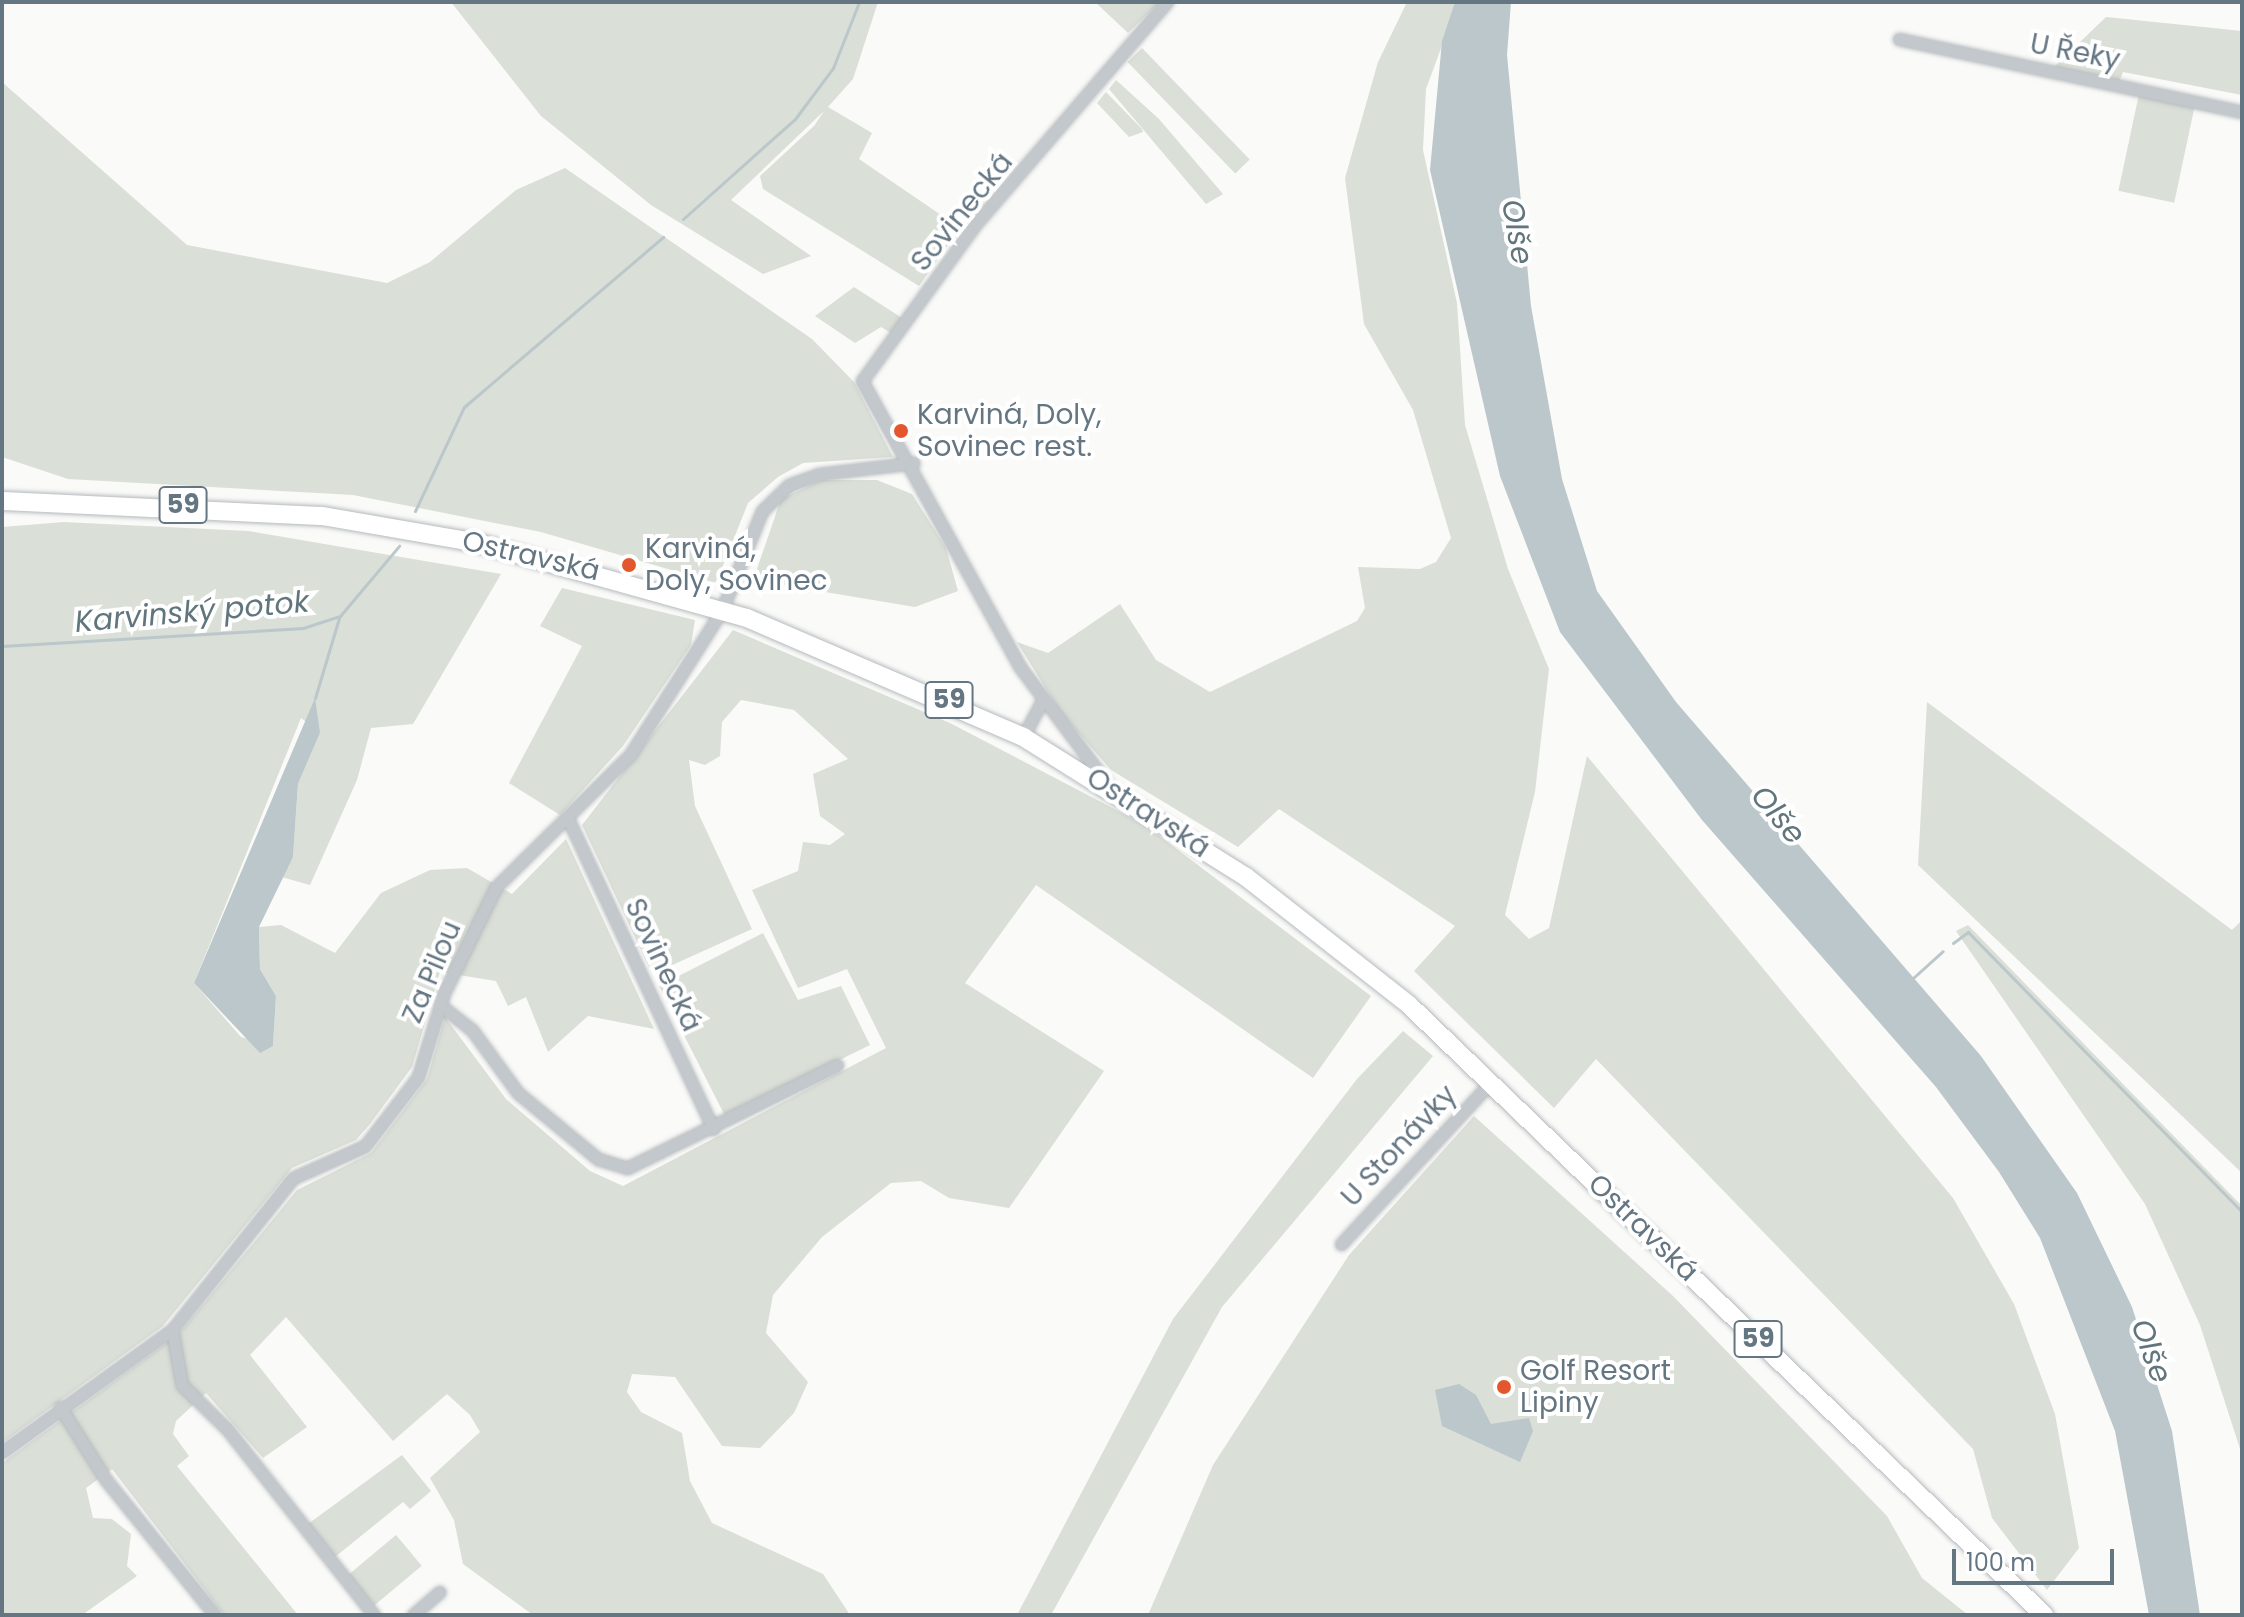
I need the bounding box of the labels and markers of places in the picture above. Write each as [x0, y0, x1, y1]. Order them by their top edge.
place label: Karviná, Doly, Sovinec rest. [917, 398, 1102, 464]
marker: Karviná, Doly, Sovinec rest. [892, 422, 910, 440]
place label: Karviná, Doly, Sovinec [645, 532, 828, 598]
marker: Karviná, Doly, Sovinec [620, 556, 638, 574]
place label: Golf Resort Lipiny [1520, 1354, 1671, 1420]
marker: Golf Resort Lipiny [1495, 1378, 1513, 1396]

